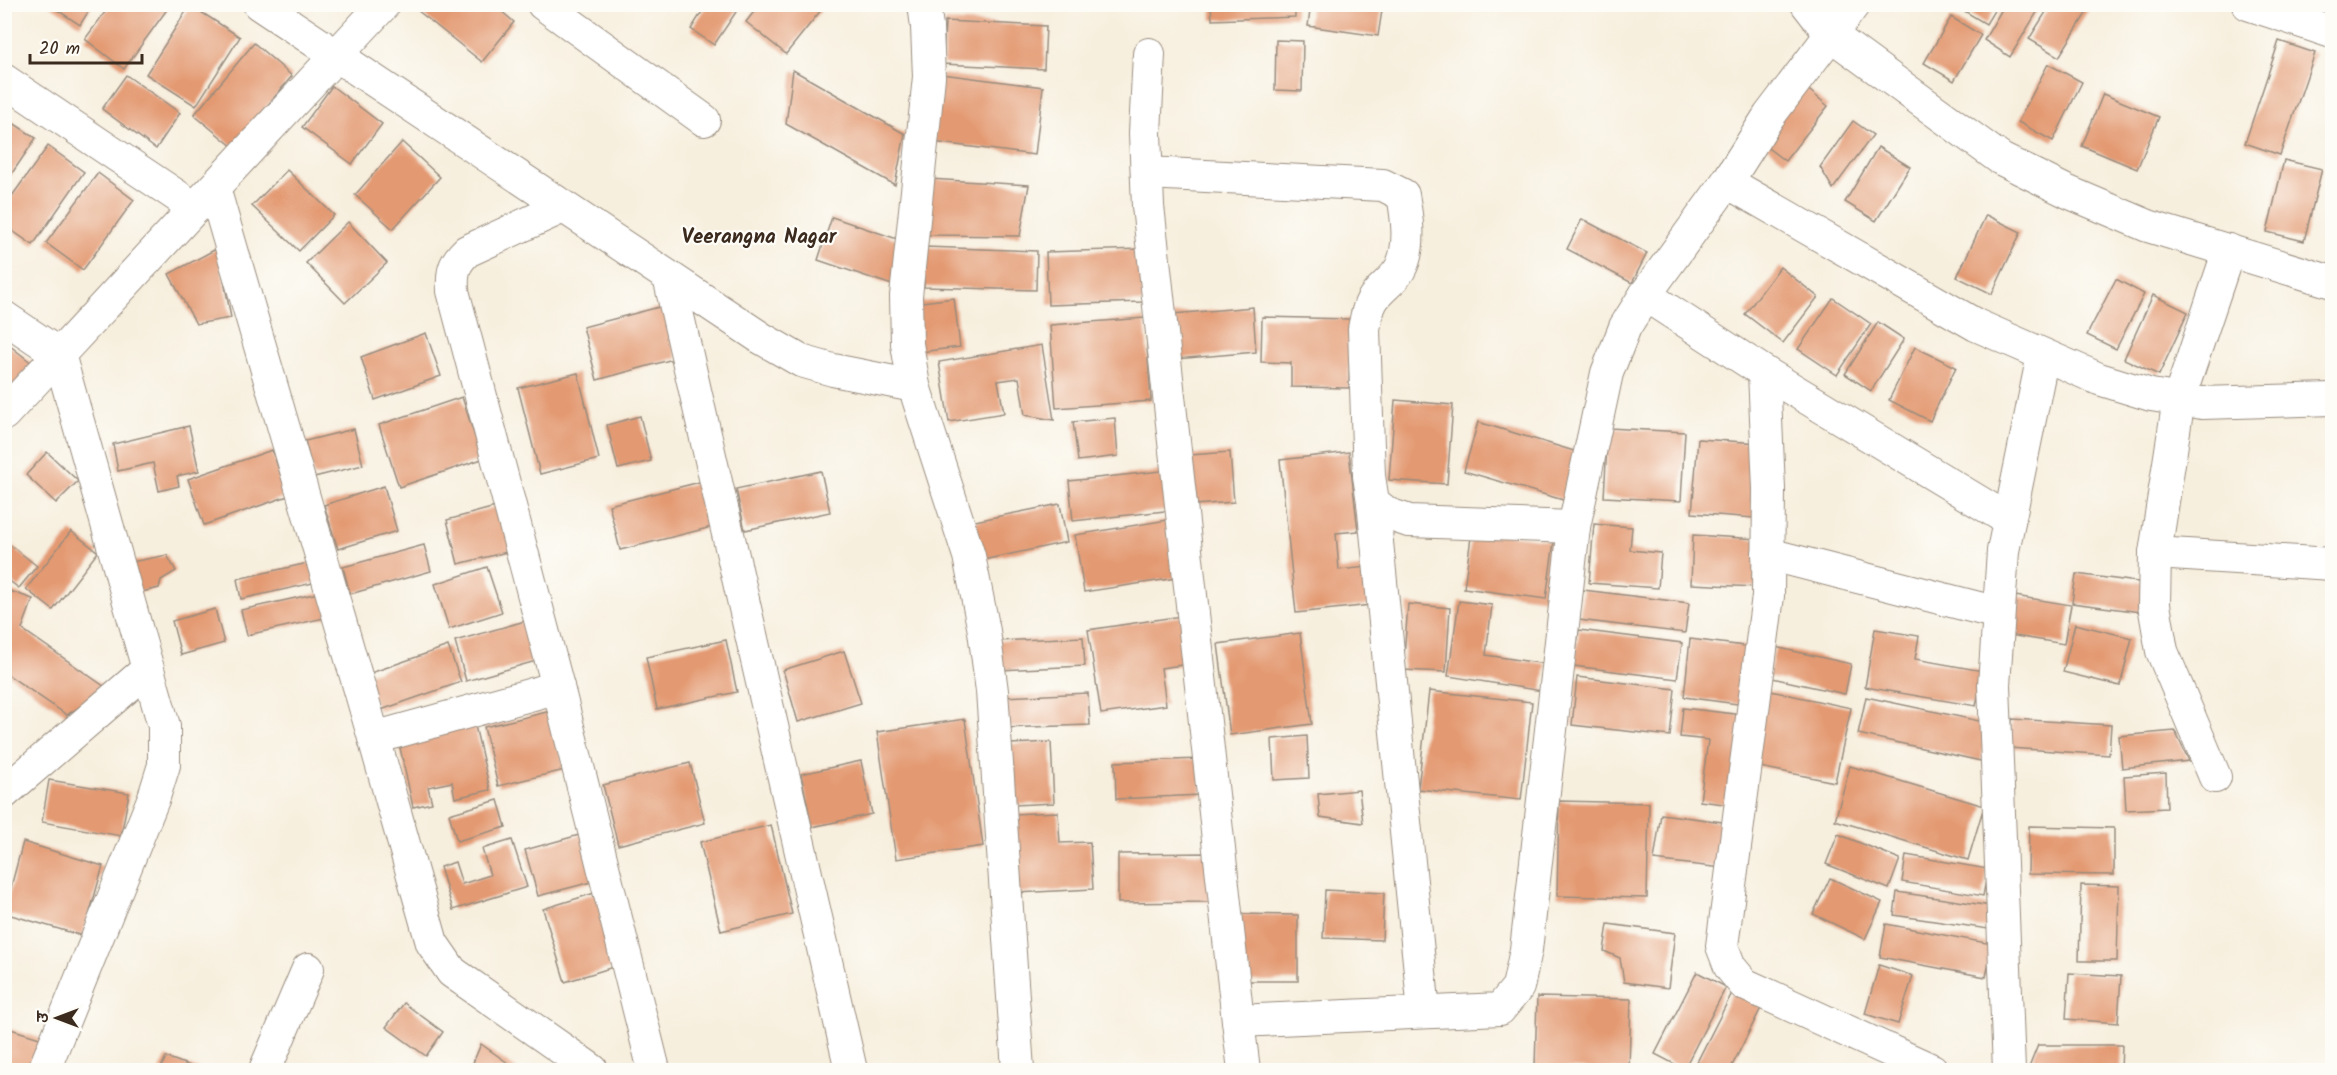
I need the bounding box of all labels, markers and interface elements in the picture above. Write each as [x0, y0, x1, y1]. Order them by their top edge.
scale bar [30, 27, 142, 65]
text: 20 m [39, 35, 80, 64]
district label: Veerangna Nagar [682, 221, 838, 254]
north arrow [27, 988, 87, 1048]
text: उ [31, 1010, 56, 1023]

